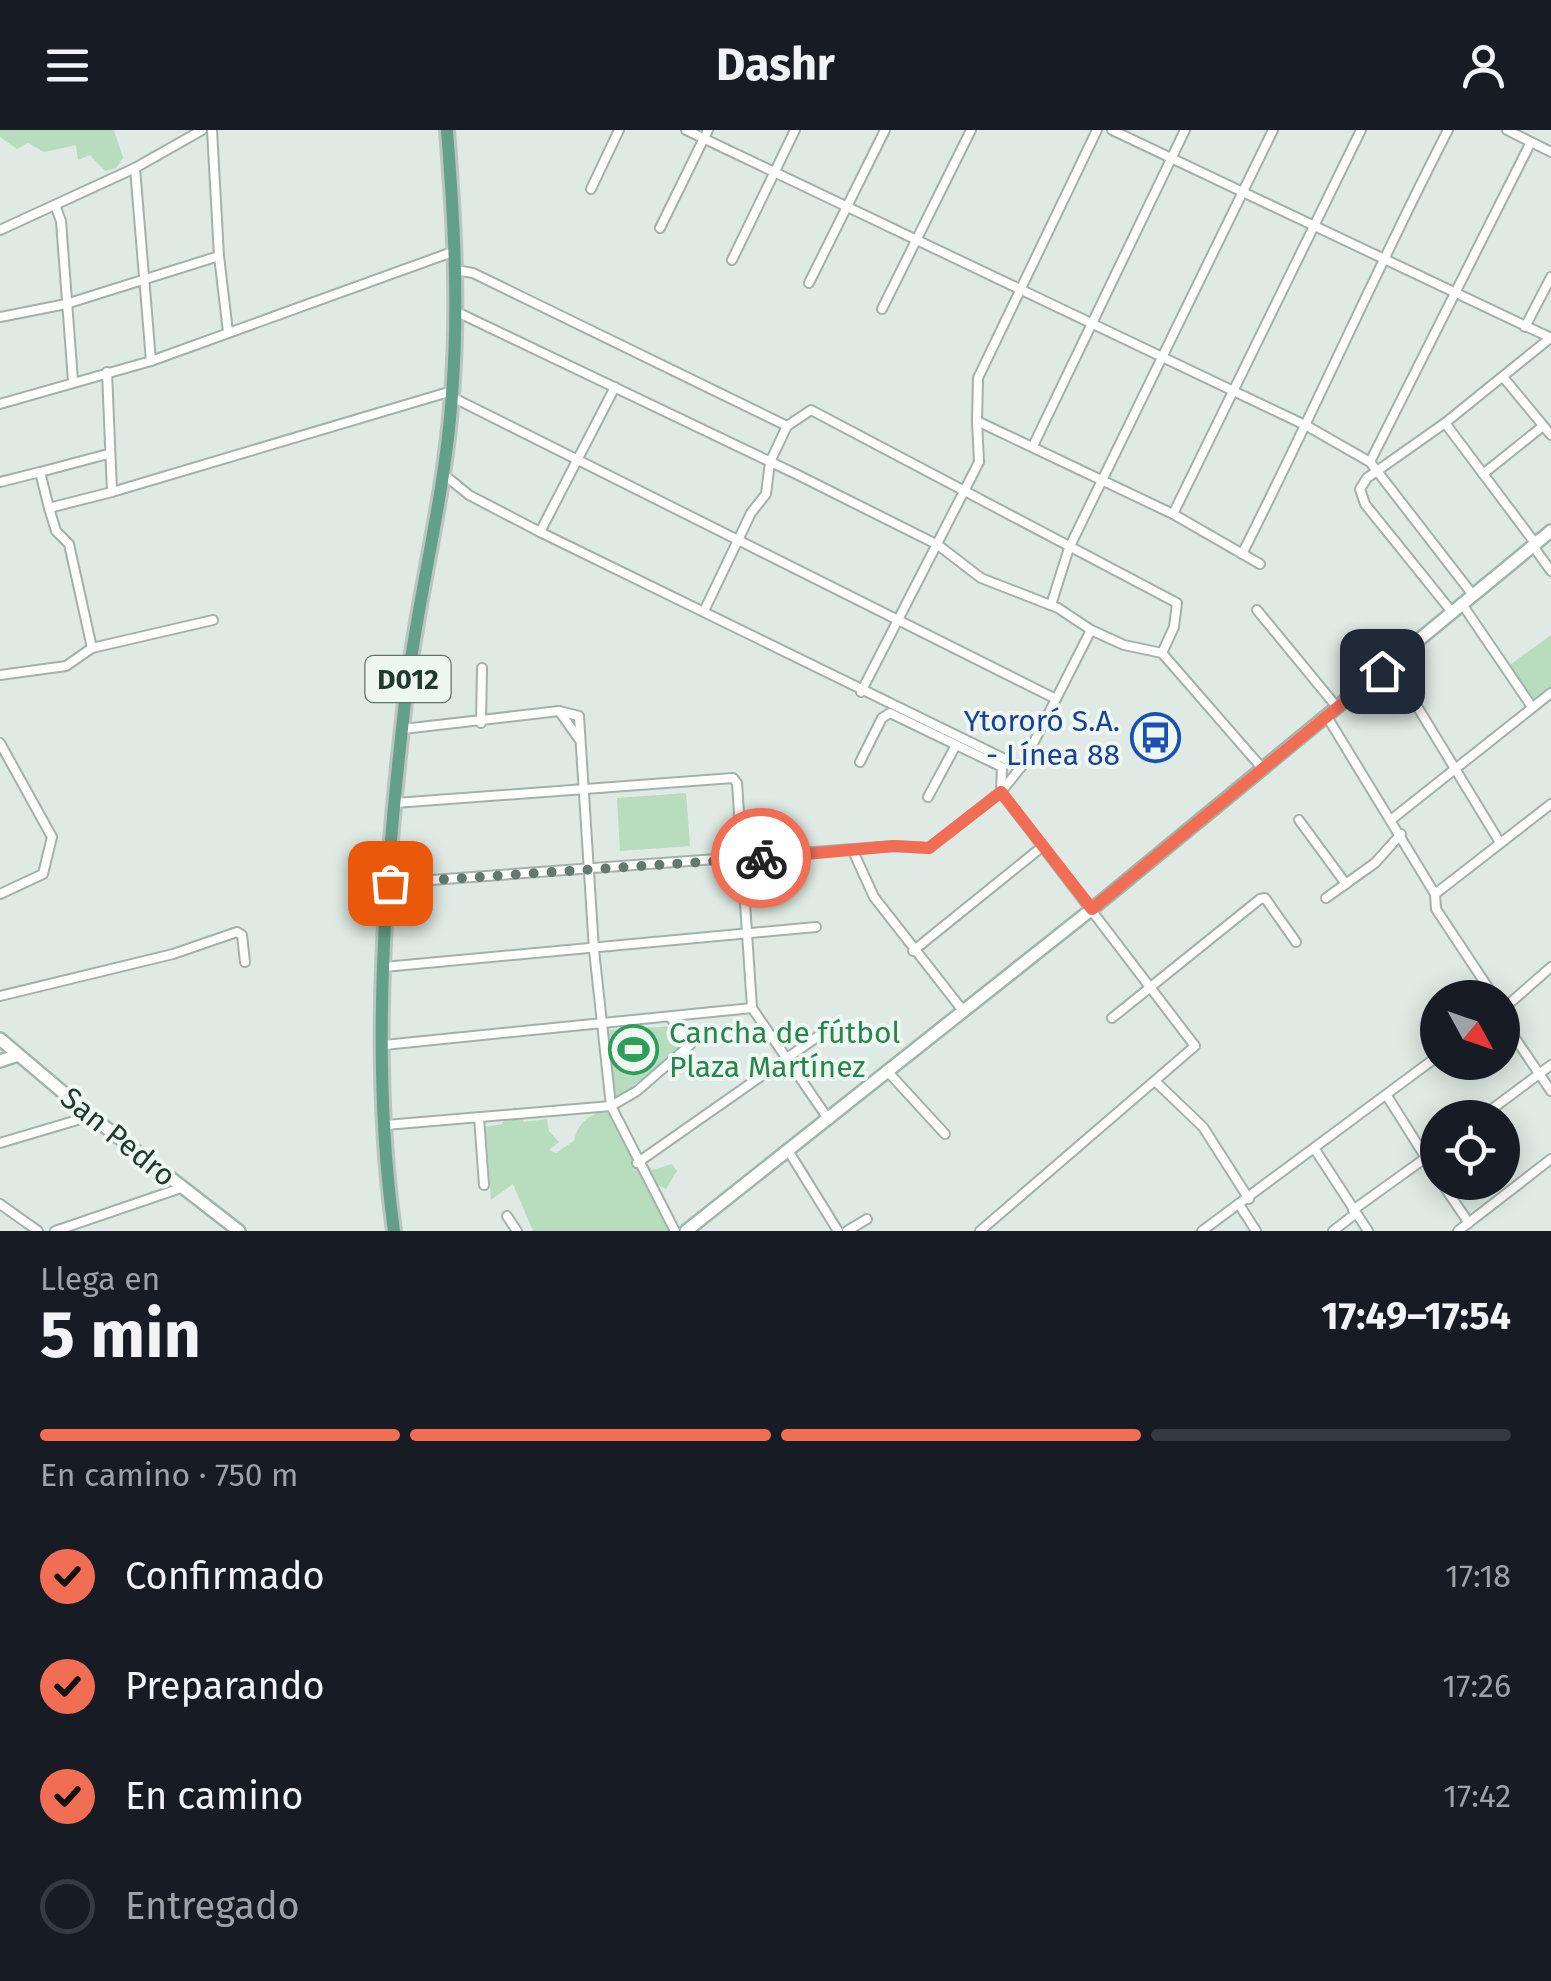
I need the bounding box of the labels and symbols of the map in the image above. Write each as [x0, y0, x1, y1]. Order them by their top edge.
pin [1340, 629, 1425, 714]
road number: D012 [366, 656, 450, 702]
place label: Ytororó S.A. - Línea 88 [964, 703, 1120, 773]
bus stop icon: Ytororó S.A. - Línea 88 [1129, 712, 1181, 764]
courier [711, 808, 811, 908]
pin [348, 841, 433, 926]
north arrow [1420, 980, 1520, 1080]
place label: Cancha de fútbol Plaza Martínez [669, 1015, 901, 1085]
sports icon: Cancha de fútbol Plaza Martínez [608, 1024, 660, 1076]
street label: San Pedro [53, 1080, 183, 1194]

